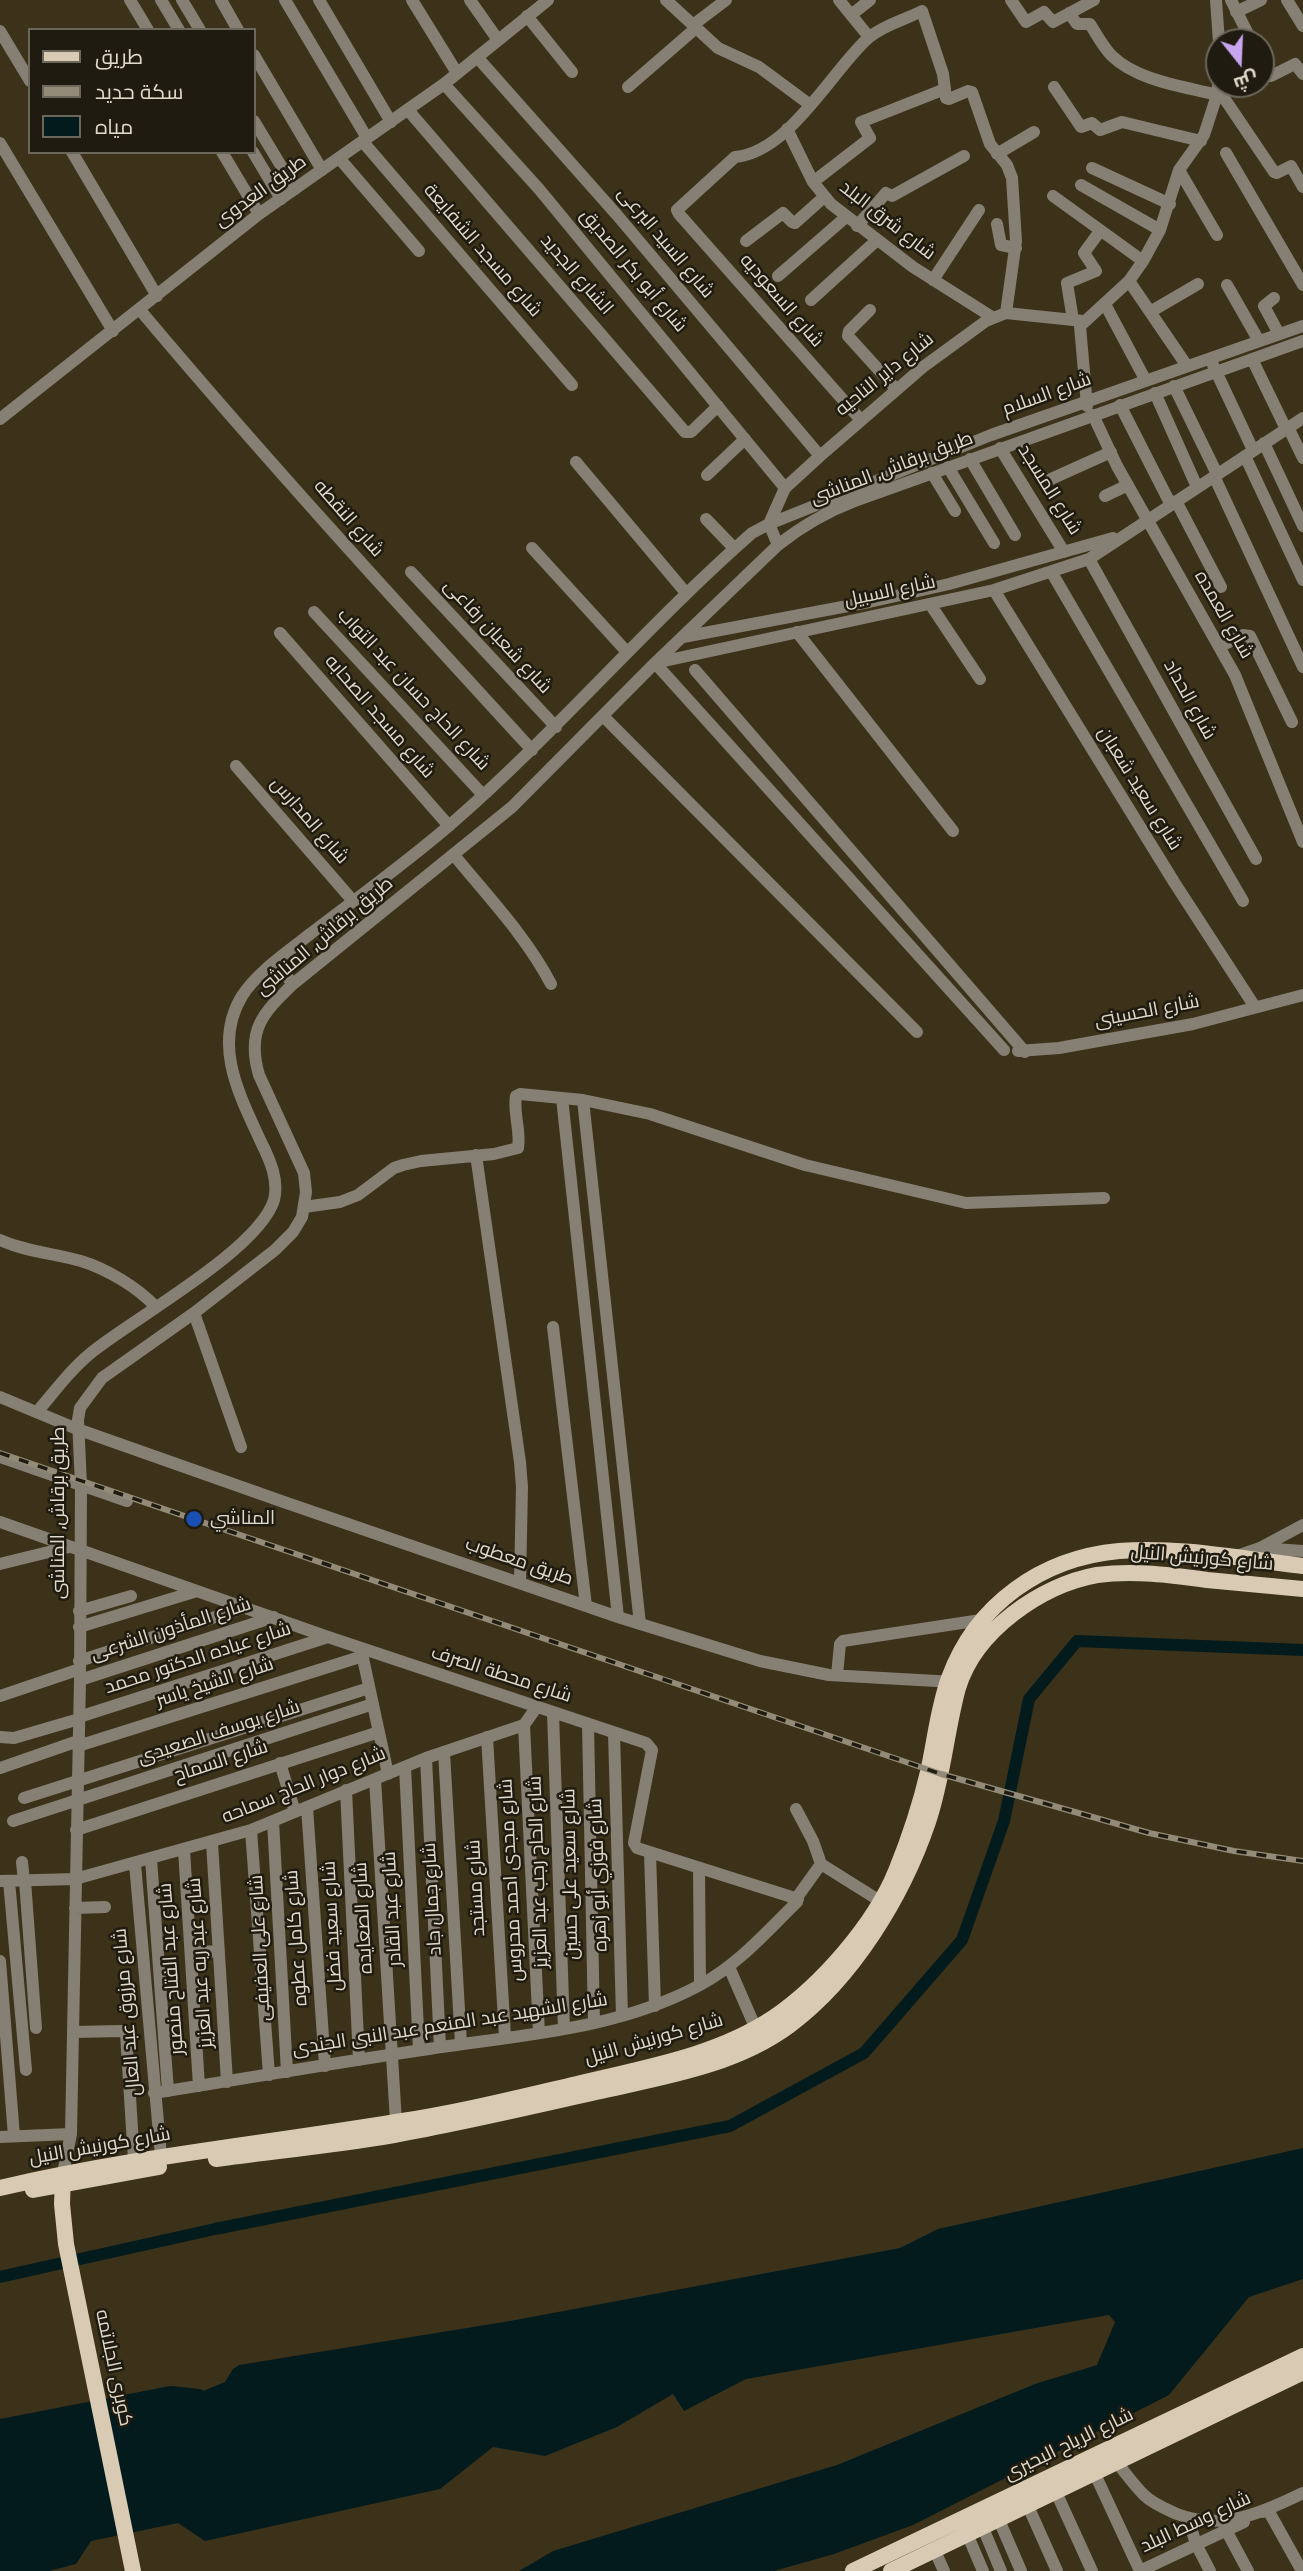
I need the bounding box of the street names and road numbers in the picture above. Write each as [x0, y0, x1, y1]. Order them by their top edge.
street label: طريق العدوى [211, 151, 311, 233]
street label: شارع شرق البلد [834, 176, 940, 266]
street label: شارع مسجد الشفايعة [418, 180, 546, 322]
street label: شارع السيد البرعى [612, 183, 718, 303]
street label: شارع أبو بكر الصديق [575, 205, 691, 337]
street label: الشارع الجديد [535, 230, 617, 320]
street label: شارع السعوديه [734, 250, 828, 352]
street label: شارع داير الناحيه [831, 328, 939, 422]
street label: شارع السلام [999, 368, 1095, 422]
street label: طريق برقاش, المناشى [807, 427, 977, 511]
street label: شارع المسجد [1012, 440, 1086, 540]
street label: شارع النقطه [308, 476, 388, 562]
street label: شارع العمده [1189, 567, 1257, 663]
street label: شارع السبيل [842, 571, 938, 613]
street label: شارع شعبان رفاعى [438, 575, 556, 699]
street label: شارع الحاج حسان عبد التواب [332, 604, 494, 776]
street label: شارع مسجد الصحابه [319, 651, 439, 783]
street label: شارع الحداد [1158, 656, 1220, 744]
street label: شارع سعيد شعبان [1092, 723, 1186, 855]
street label: شارع المدارس [265, 773, 353, 869]
street label: طريق برقاش, المناشى [252, 873, 398, 1001]
street label: شارع الحسينى [1093, 991, 1201, 1033]
street label: طريق برقاش, المناشى [48, 1427, 70, 1599]
street label: طريق معطوب [462, 1533, 576, 1591]
street label: شارع كورنيش النيل [1130, 1541, 1274, 1577]
street label: شارع المأذون الشرعى [88, 1593, 254, 1667]
street label: شارع عياده الدكتور محمد [102, 1618, 294, 1700]
street label: شارع محطة الصرف [428, 1642, 574, 1708]
street label: شارع الشيخ ياسر [153, 1653, 277, 1713]
street label: شارع يوسف الصعيدى [135, 1696, 303, 1770]
street label: شارع السماح [171, 1736, 271, 1788]
street label: شارع دوار الحاج سماحه [219, 1743, 389, 1829]
street label: شارع الحاج رجب عبد العزيز [524, 1775, 554, 1969]
street label: شارع مجدى احمد محروس [495, 1778, 529, 1982]
street label: شارع سعيد على حسين [558, 1788, 584, 1960]
street label: شارع فوزي أبو زهره [585, 1798, 613, 1952]
street label: شارع مستجد [463, 1839, 491, 1937]
street label: شارع جمال جاد [419, 1842, 447, 1956]
street label: شارع عبد القادر [379, 1851, 407, 1967]
street label: شارع سعيد فضل [318, 1860, 348, 1992]
street label: شارع الصعايده [350, 1861, 378, 1975]
street label: شارع كامل عطوه [281, 1869, 313, 2007]
street label: شارع على العفيفى [246, 1874, 276, 2022]
street label: شارع عبد ربه عبد العزيز [184, 1877, 218, 2049]
street label: شارع عبد الفتاح منصور [155, 1882, 189, 2056]
street label: شارع مرزوق عبد العال [109, 1927, 147, 2097]
street label: شارع الشهيد عبد المنعم عبد النبى الجندى [291, 1989, 609, 2061]
street label: شارع كورنيش النيل [582, 2009, 726, 2071]
street label: شارع كورنيش النيل [27, 2123, 173, 2171]
street label: كوبرى الجلاتمه [90, 2308, 136, 2428]
street label: شارع الرياح البحيرى [1001, 2404, 1137, 2486]
street label: شارع وسط البلد [1137, 2487, 1255, 2559]

